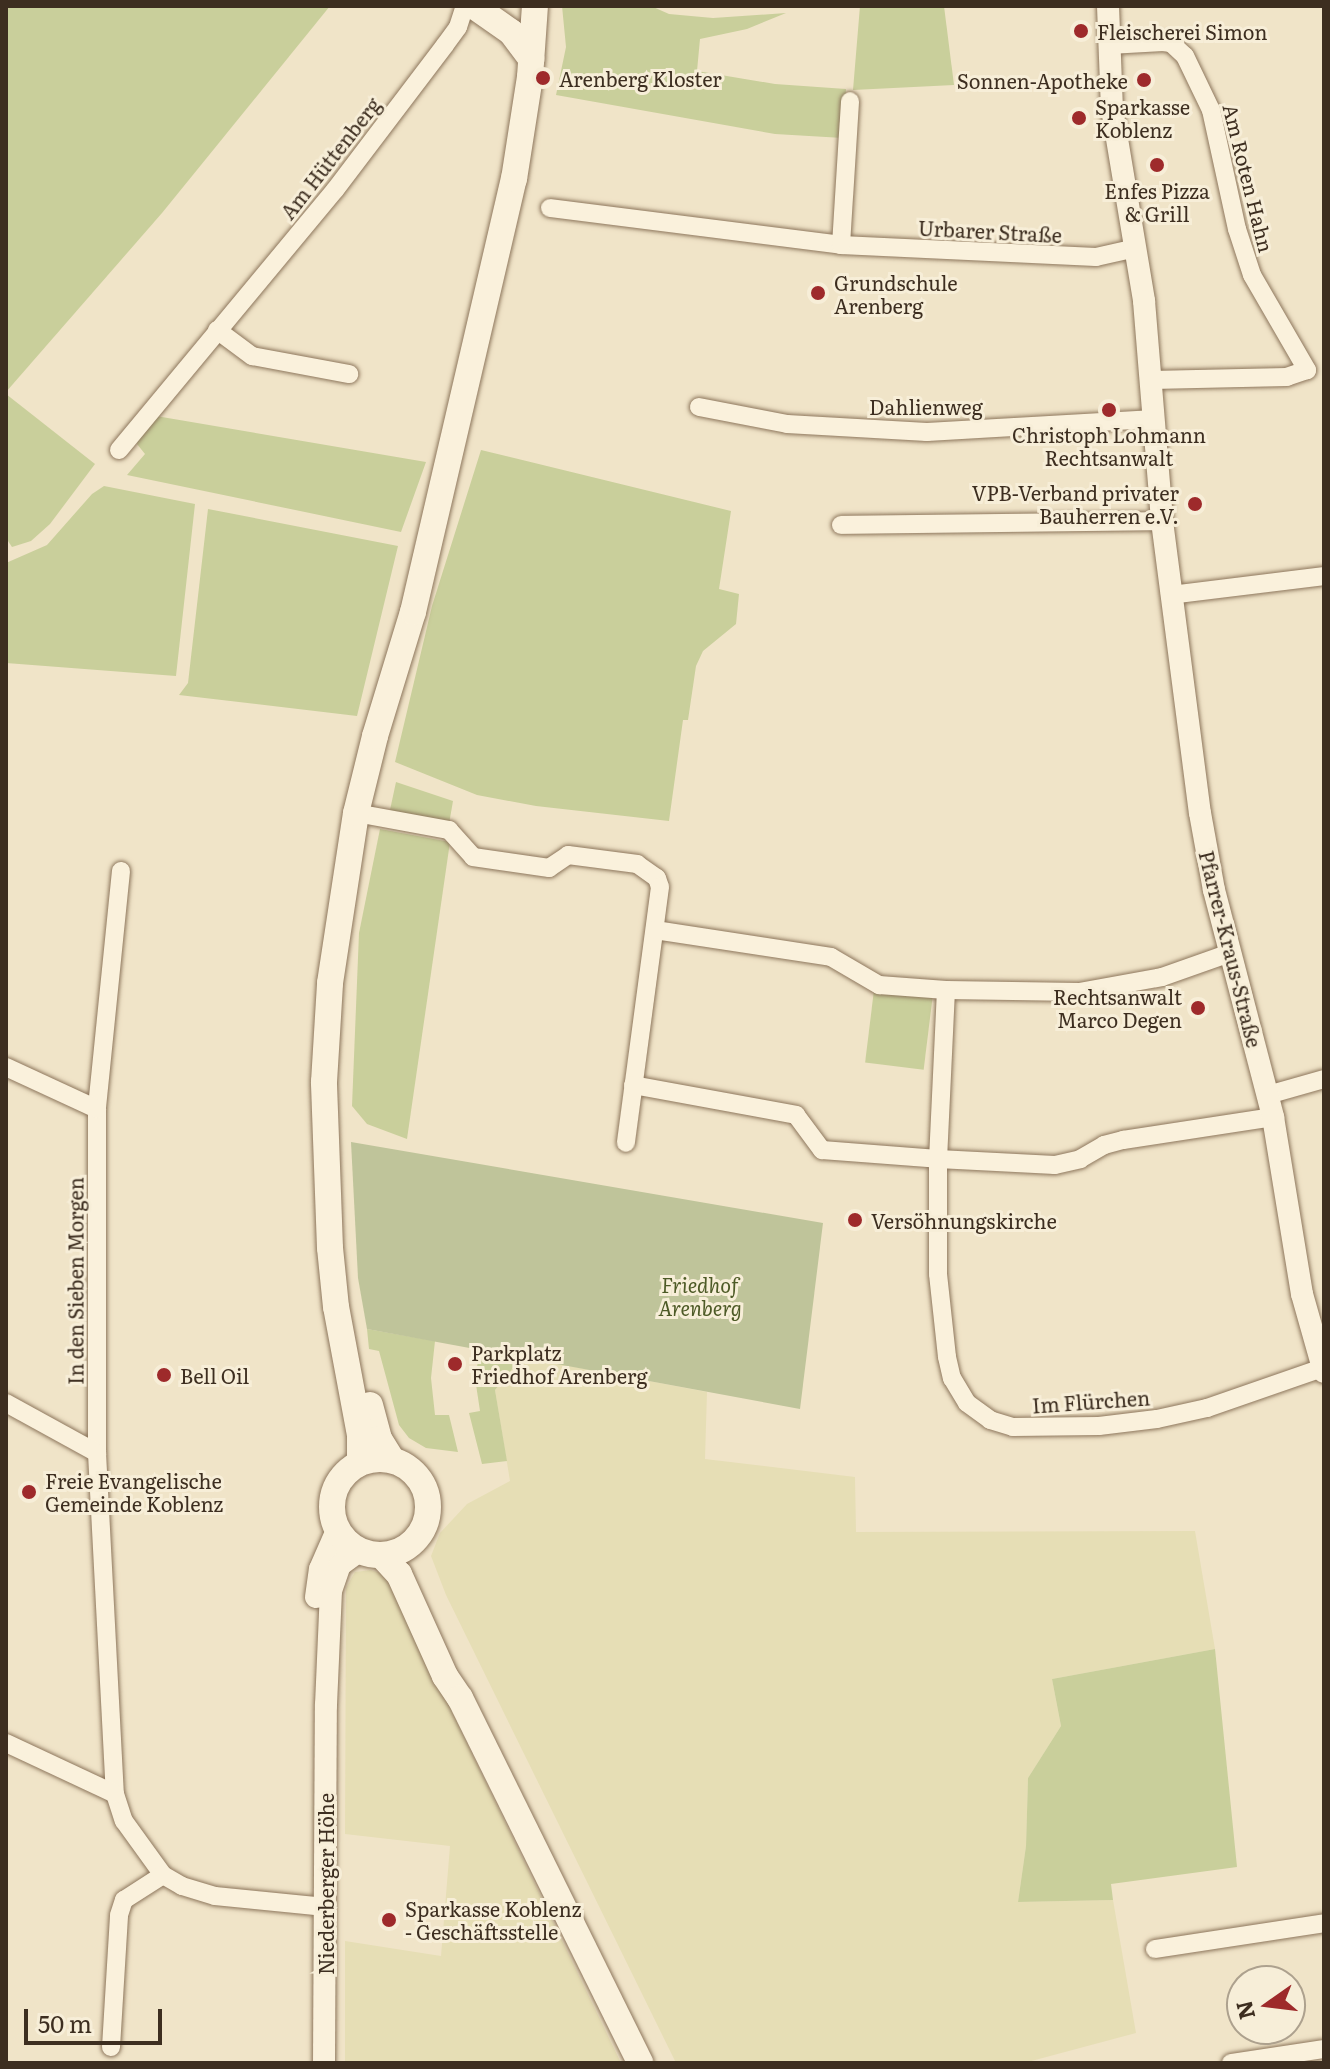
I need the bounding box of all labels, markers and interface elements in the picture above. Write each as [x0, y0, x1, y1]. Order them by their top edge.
place label: Fleischerei Simon [1097, 19, 1268, 43]
marker: Fleischerei Simon [1072, 22, 1090, 40]
place label: Arenberg Kloster [559, 66, 722, 90]
place label: Sonnen-Apotheke [957, 68, 1128, 92]
marker: Arenberg Kloster [534, 69, 552, 87]
marker: Sonnen-Apotheke [1135, 71, 1153, 89]
street label: Am Hüttenberg [275, 92, 385, 224]
place label: Sparkasse Koblenz [1095, 94, 1190, 141]
street label: Am Roten Hahn [1219, 101, 1279, 255]
marker: Sparkasse Koblenz [1070, 109, 1088, 127]
marker: Enfes Pizza & Grill [1148, 156, 1166, 174]
place label: Enfes Pizza & Grill [1104, 178, 1210, 225]
street label: Urbarer Straße [917, 215, 1063, 247]
place label: Grundschule Arenberg [834, 270, 958, 317]
marker: Grundschule Arenberg [809, 284, 827, 302]
street label: Dahlienweg [869, 394, 983, 418]
marker: Christoph Lohmann Rechtsanwalt [1100, 401, 1118, 419]
place label: Christoph Lohmann Rechtsanwalt [1012, 422, 1206, 469]
place label: VPB-Verband privater Bauherren e.V. [972, 480, 1179, 527]
marker: VPB-Verband privater Bauherren e.V. [1186, 495, 1204, 513]
street label: Pfarrer-Kraus-Straße [1195, 848, 1267, 1050]
place label: Rechtsanwalt Marco Degen [1053, 984, 1182, 1031]
marker: Rechtsanwalt Marco Degen [1189, 999, 1207, 1017]
street label: In den Sieben Morgen [63, 1177, 87, 1385]
place label: Versöhnungskirche [871, 1208, 1057, 1232]
marker: Versöhnungskirche [846, 1211, 864, 1229]
park label: Friedhof Arenberg [658, 1272, 742, 1319]
place label: Parkplatz Friedhof Arenberg [471, 1340, 648, 1387]
marker: Parkplatz Friedhof Arenberg [446, 1355, 464, 1373]
place label: Bell Oil [180, 1363, 249, 1387]
marker: Bell Oil [155, 1366, 173, 1384]
street label: Im Flürchen [1031, 1385, 1151, 1417]
place label: Freie Evangelische Gemeinde Koblenz [45, 1468, 223, 1515]
marker: Freie Evangelische Gemeinde Koblenz [20, 1483, 38, 1501]
street label: Niederberger Höhe [313, 1793, 337, 1975]
place label: Sparkasse Koblenz - Geschäftsstelle [405, 1896, 581, 1943]
marker: Sparkasse Koblenz - Geschäftsstelle [380, 1911, 398, 1929]
north arrow [1226, 1965, 1306, 2045]
scale bar [28, 1993, 166, 2043]
text: N [1226, 1997, 1262, 2023]
text: 50 m [38, 2005, 92, 2040]

